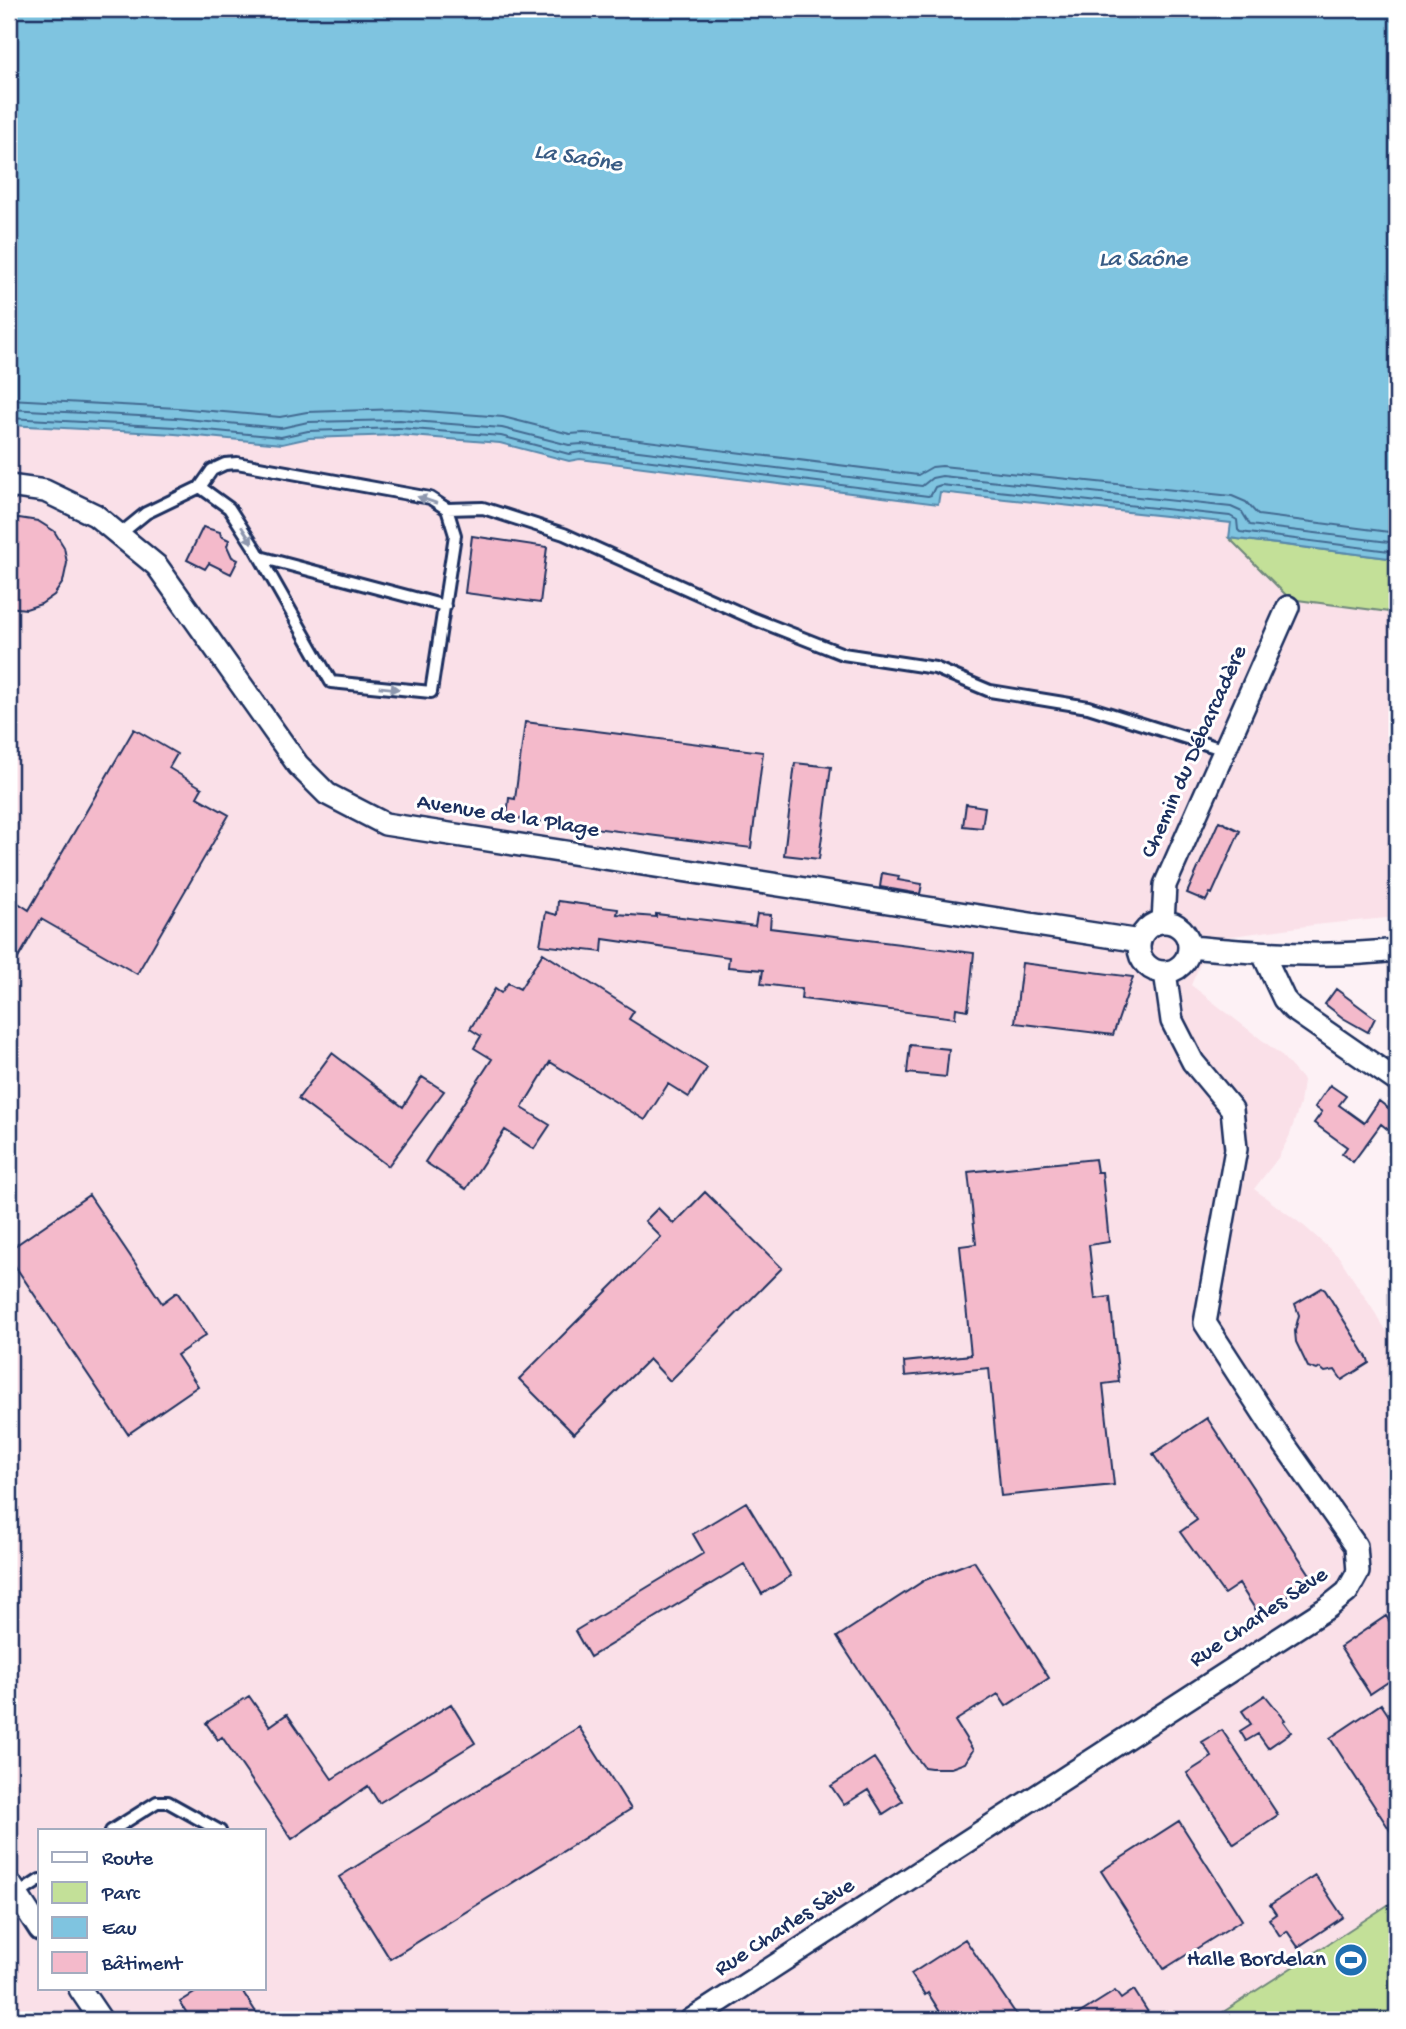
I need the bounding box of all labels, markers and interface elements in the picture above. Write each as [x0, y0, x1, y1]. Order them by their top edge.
water label: La Saône [532, 138, 626, 180]
water label: La Saône [1099, 246, 1189, 275]
one-way arrow [417, 494, 438, 505]
one-way arrow [240, 525, 253, 545]
street label: Chemin du Débarcadère [1136, 640, 1255, 863]
one-way arrow [378, 683, 400, 694]
street label: Avenue de la Plage [415, 789, 602, 845]
street label: Rue Charles Sève [1185, 1561, 1334, 1674]
legend [38, 1829, 266, 1990]
text: Route [102, 1848, 154, 1873]
street label: Rue Charles Sève [710, 1872, 861, 1983]
text: Parc [101, 1883, 141, 1908]
text: Eau [102, 1918, 137, 1943]
sports icon: Halle Bordelan [1332, 1941, 1370, 1979]
place label: Halle Bordelan [1187, 1947, 1326, 1974]
text: Bâtiment [101, 1953, 184, 1978]

